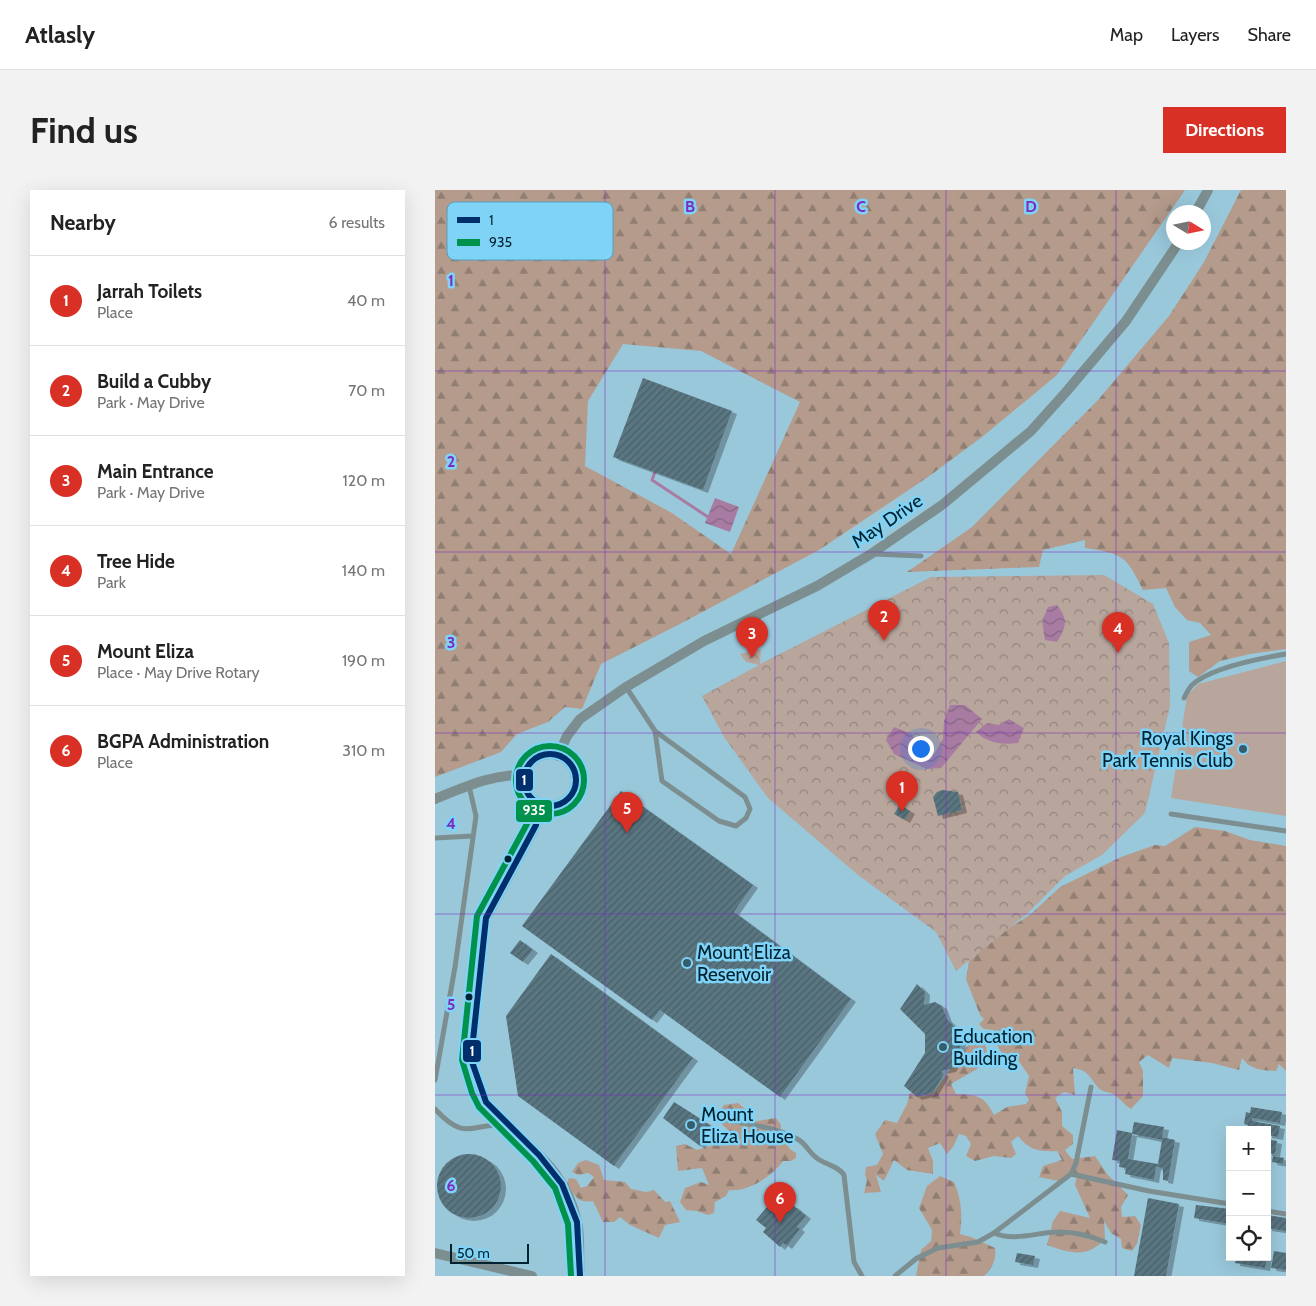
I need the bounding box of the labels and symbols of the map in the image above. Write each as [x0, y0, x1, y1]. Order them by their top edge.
text: B [685, 197, 695, 216]
text: C [856, 197, 866, 216]
text: D [1025, 197, 1037, 216]
legend [447, 202, 613, 260]
north arrow [1166, 205, 1211, 250]
text: 1 [489, 211, 494, 229]
text: 935 [489, 233, 512, 251]
text: 1 [448, 271, 454, 290]
text: 2 [447, 452, 455, 471]
street label: May Drive [847, 489, 927, 553]
pin: 2 [868, 600, 900, 641]
pin: 4 [1102, 612, 1134, 653]
pin: 3 [736, 617, 768, 658]
text: 3 [447, 633, 455, 652]
place label: Royal Kings Park Tennis Club [1102, 727, 1233, 772]
your location [908, 736, 934, 762]
marker: Royal Kings Park Tennis Club [1237, 743, 1249, 755]
line badge: 1 [515, 768, 534, 792]
text: 1 [521, 771, 527, 789]
pin: 1 [886, 771, 918, 812]
pin: 5 [611, 792, 643, 833]
line badge: 935 [515, 799, 553, 823]
text: 935 [523, 801, 545, 819]
text: 4 [446, 814, 456, 833]
unlabelled marker [503, 854, 513, 864]
place label: Mount Eliza Reservoir [697, 941, 791, 986]
marker: Mount Eliza Reservoir [681, 957, 693, 969]
unlabelled marker [464, 992, 474, 1002]
text: 5 [447, 995, 455, 1014]
place label: Education Building [953, 1025, 1033, 1070]
line badge: 1 [462, 1039, 482, 1063]
marker: Education Building [937, 1041, 949, 1053]
text: 1 [469, 1042, 475, 1060]
place label: Mount Eliza House [701, 1103, 794, 1148]
marker: Mount Eliza House [685, 1119, 697, 1131]
text: 6 [447, 1176, 456, 1195]
pin: 6 [764, 1182, 796, 1223]
scale bar [450, 1241, 529, 1264]

